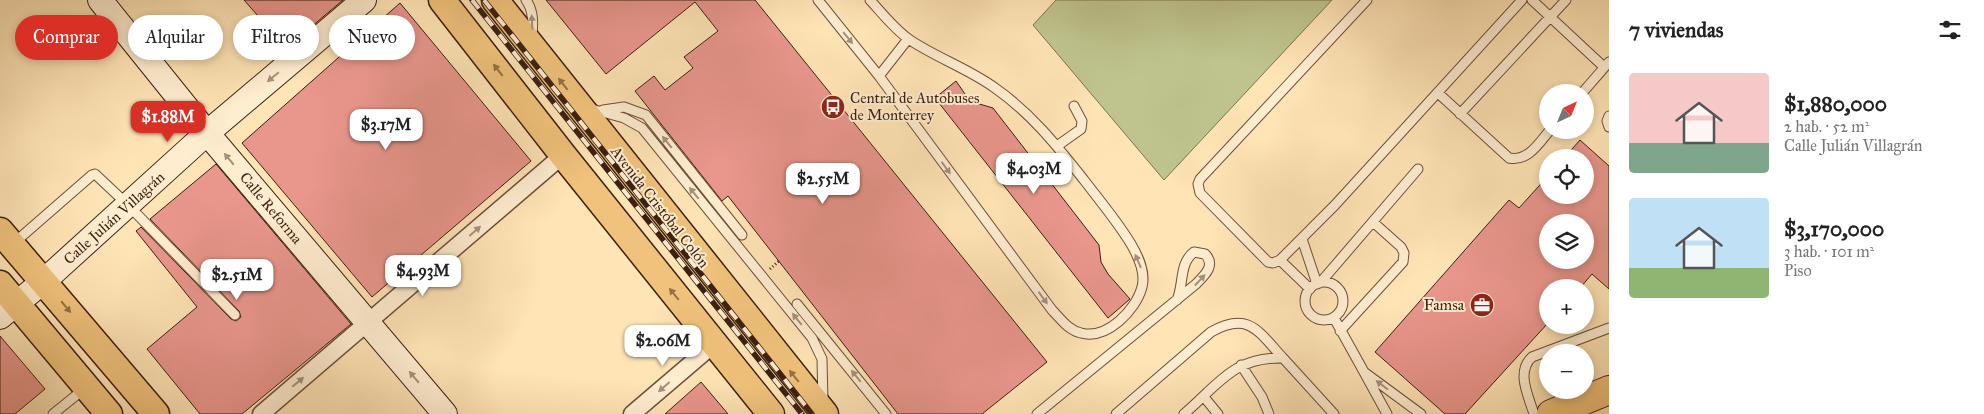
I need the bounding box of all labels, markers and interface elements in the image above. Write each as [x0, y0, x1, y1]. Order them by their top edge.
one-way arrow [527, 13, 535, 29]
chip: Comprar [15, 15, 118, 60]
chip: Alquilar [128, 15, 223, 60]
chip: Filtros [233, 15, 319, 60]
chip: Nuevo [329, 15, 415, 60]
icon: filters [1936, 16, 1964, 44]
text: 7 viviendas [1629, 17, 1723, 43]
one-way arrow [843, 31, 854, 44]
one-way arrow [492, 64, 503, 77]
one-way arrow [267, 71, 279, 82]
one-way arrow [557, 78, 568, 91]
north arrow [1539, 84, 1594, 139]
map controls [1539, 84, 1594, 399]
place label: Central de Autobuses de Monterrey [850, 89, 979, 124]
text: $1,880,000 [1784, 91, 1887, 117]
icon: home [1669, 93, 1729, 153]
bus stop icon: Central de Autobuses de Monterrey [820, 94, 846, 120]
pin: $1.88M [127, 100, 209, 143]
text: $1.88M [142, 107, 194, 126]
pin: $3.17M [345, 108, 427, 151]
text: $3.17M [361, 115, 411, 134]
text: 2 hab. · 52 m² [1784, 117, 1869, 136]
one-way arrow [662, 136, 673, 149]
text: Calle Julián Villagrán [1784, 136, 1922, 155]
street label: Avenida Cristóbal Colón [606, 142, 713, 271]
button: locate [1539, 149, 1594, 204]
pin: $4.03M [993, 152, 1075, 195]
one-way arrow [224, 153, 235, 166]
text: $4.03M [1007, 159, 1061, 178]
one-way arrow [941, 161, 951, 175]
pin: $2.55M [782, 162, 864, 205]
street label: Calle Julián Villagrán [60, 168, 169, 269]
street label: Calle Reforma [236, 169, 307, 248]
text: $2.55M [797, 169, 849, 188]
one-way arrow [689, 187, 700, 199]
button: layers [1539, 214, 1594, 269]
text: $3,170,000 [1784, 216, 1884, 242]
icon: home [1669, 218, 1729, 278]
one-way arrow [468, 226, 481, 237]
text: 3 hab. · 101 m² [1784, 242, 1874, 261]
pin: $4.93M [382, 254, 464, 297]
one-way arrow [1134, 254, 1142, 268]
pin: $2.51M [196, 258, 278, 301]
text: $4.93M [396, 261, 450, 280]
text: Piso [1784, 261, 1812, 280]
text: $2.51M [211, 265, 263, 284]
one-way arrow [1194, 274, 1206, 286]
button: + [1539, 279, 1594, 334]
one-way arrow [669, 288, 680, 301]
one-way arrow [1038, 291, 1048, 305]
office icon: Famsa [1469, 292, 1495, 318]
place label: Famsa [1424, 296, 1465, 314]
one-way arrow [61, 301, 72, 314]
one-way arrow [791, 313, 802, 326]
pin: $2.06M [622, 324, 704, 367]
text: $2.06M [635, 331, 691, 350]
button: − [1539, 344, 1594, 399]
one-way arrow [408, 370, 419, 383]
one-way arrow [850, 370, 861, 383]
one-way arrow [788, 371, 800, 383]
one-way arrow [292, 377, 305, 388]
one-way arrow [1375, 380, 1388, 390]
one-way arrow [657, 382, 670, 393]

